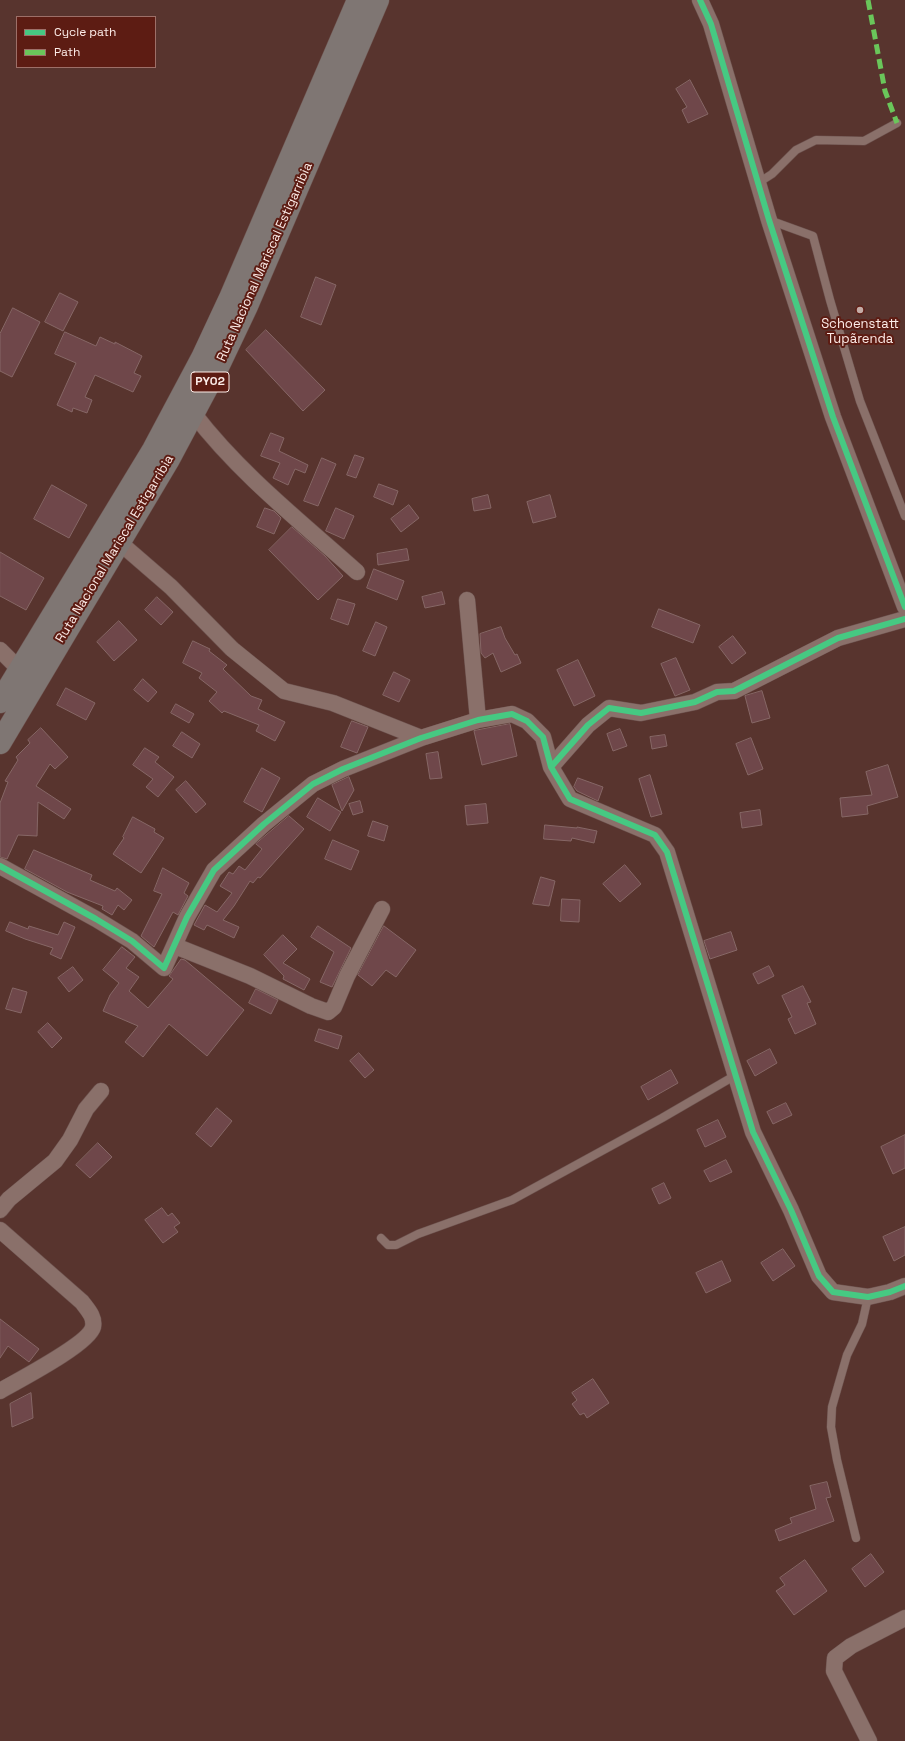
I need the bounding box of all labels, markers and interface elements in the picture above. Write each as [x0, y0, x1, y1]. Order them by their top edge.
legend [16, 16, 156, 68]
text: Cycle path [54, 24, 116, 40]
text: Path [54, 44, 80, 60]
street label: Ruta Nacional Mariscal Estigarribia [214, 160, 316, 364]
marker: Schoenstatt Tupãrenda [855, 305, 865, 315]
place label: Schoenstatt Tupãrenda [821, 316, 899, 347]
road number: PY02 [191, 372, 229, 392]
street label: Ruta Nacional Mariscal Estigarribia [53, 452, 177, 646]

